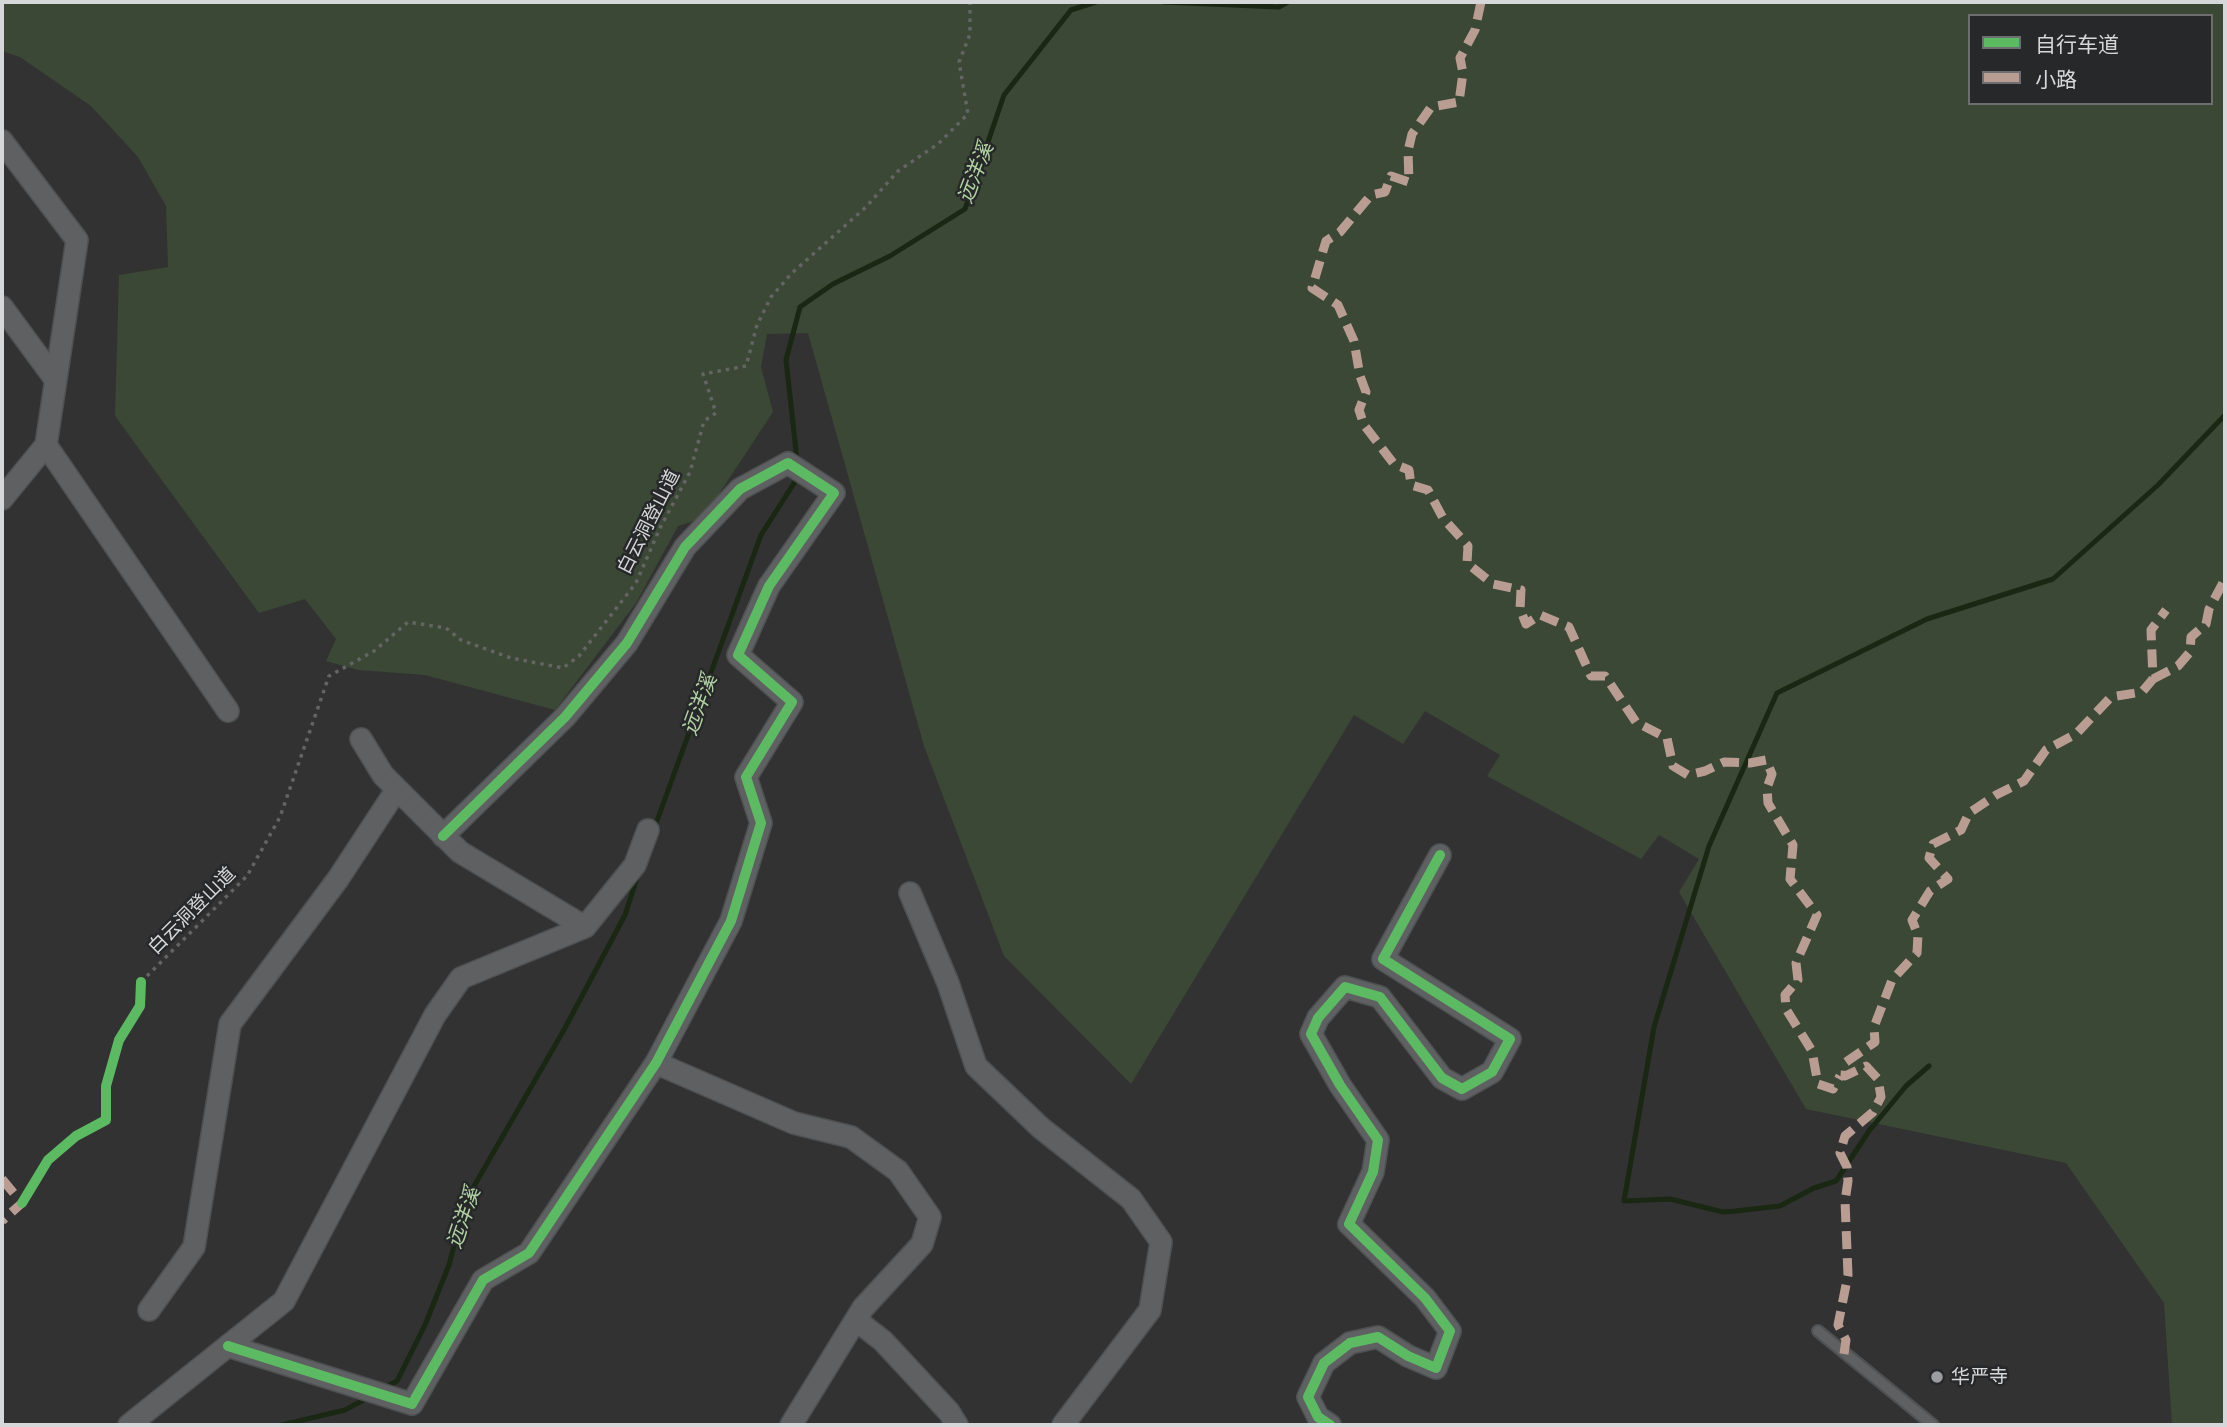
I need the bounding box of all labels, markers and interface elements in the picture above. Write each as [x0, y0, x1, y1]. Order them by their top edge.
legend [1968, 14, 2213, 105]
text: 自行车道 [2035, 35, 2119, 56]
text: 小路 [2035, 70, 2077, 91]
water label: 远洋溪 [953, 139, 999, 207]
street label: 白云洞登山道 [613, 466, 685, 578]
water label: 远洋溪 [677, 671, 723, 739]
street label: 白云洞登山道 [144, 863, 240, 959]
water label: 远洋溪 [442, 1184, 486, 1252]
place label: 华严寺 [1951, 1366, 2008, 1388]
marker: 华严寺 [1929, 1369, 1945, 1385]

